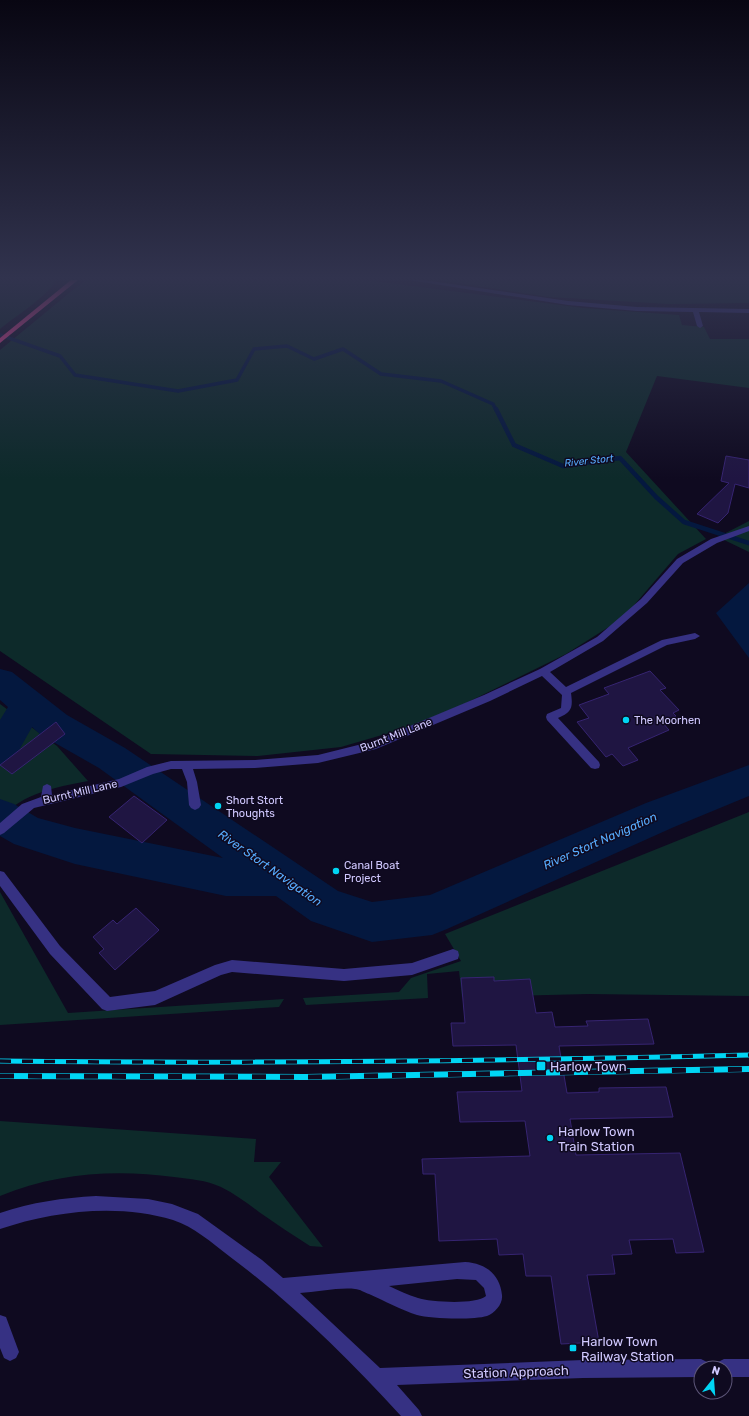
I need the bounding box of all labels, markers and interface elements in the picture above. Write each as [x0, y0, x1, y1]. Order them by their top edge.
water label: River Stort [564, 452, 614, 470]
place label: The Moorhen [634, 714, 701, 727]
street label: Burnt Mill Lane [358, 715, 434, 755]
marker: The Moorhen [621, 715, 631, 725]
street label: Burnt Mill Lane [41, 777, 119, 807]
place label: Short Stort Thoughts [226, 794, 284, 820]
marker: Short Stort Thoughts [213, 801, 223, 811]
water label: River Stort Navigation [541, 810, 659, 872]
water label: River Stort Navigation [216, 827, 324, 909]
place label: Canal Boat Project [344, 859, 400, 885]
marker: Canal Boat Project [331, 866, 341, 876]
place label: Harlow Town [550, 1059, 627, 1074]
marker: Harlow Town [535, 1060, 547, 1072]
place label: Harlow Town Train Station [558, 1124, 635, 1154]
marker: Harlow Town Train Station [545, 1133, 555, 1143]
place label: Harlow Town Railway Station [581, 1334, 674, 1364]
marker: Harlow Town Railway Station [568, 1343, 578, 1353]
north arrow [693, 1360, 733, 1400]
street label: Station Approach [463, 1363, 569, 1381]
text: N [710, 1364, 722, 1378]

